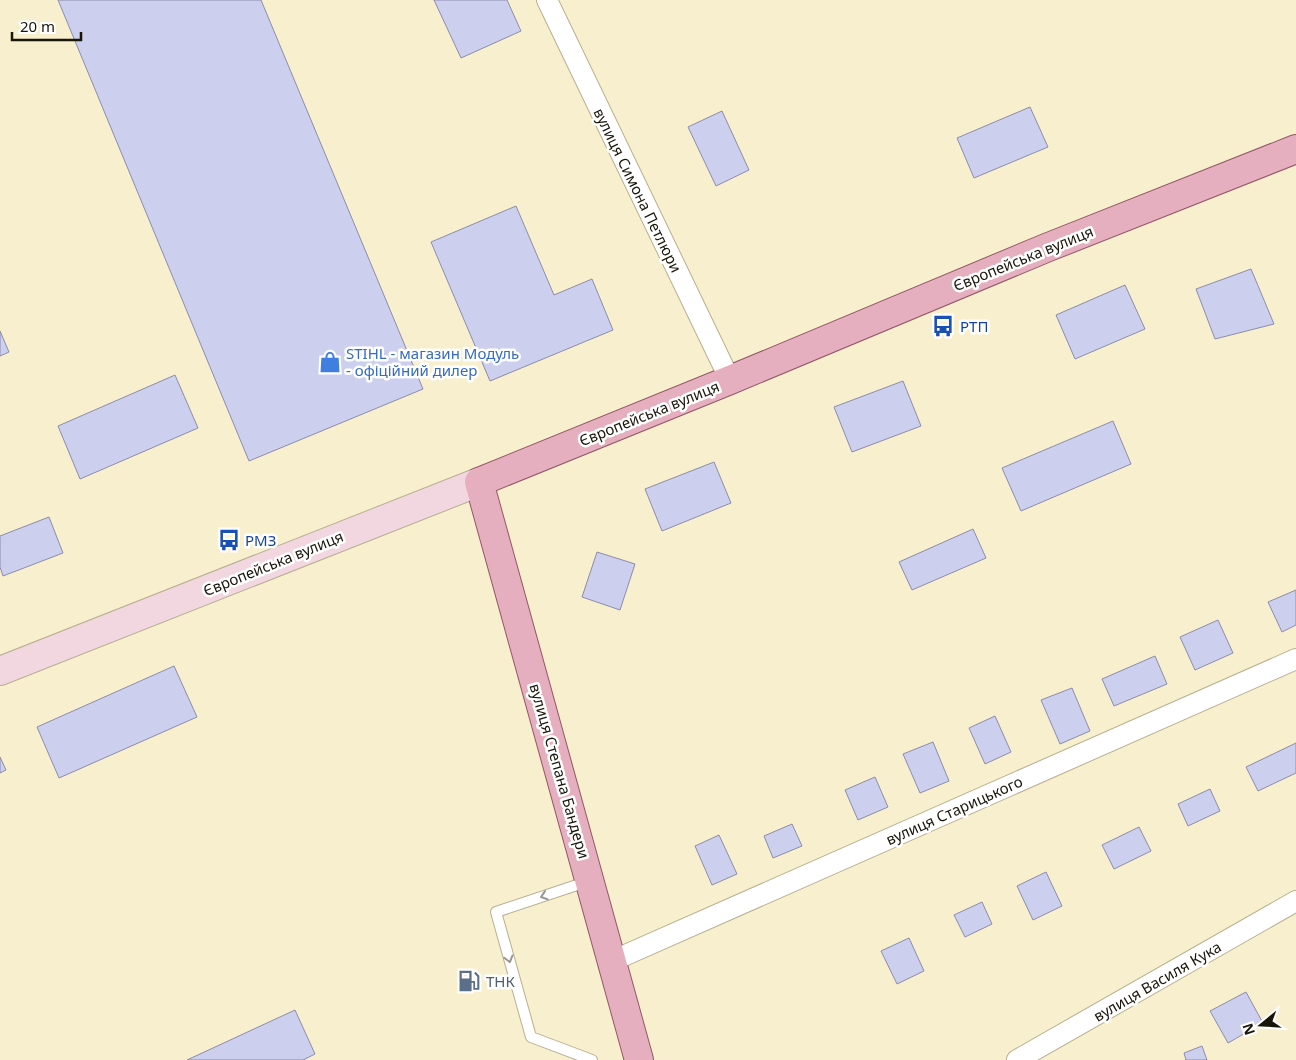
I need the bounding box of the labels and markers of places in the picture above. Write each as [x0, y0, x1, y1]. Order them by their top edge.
bus stop icon: РТП [930, 313, 956, 339]
place label: РТП [960, 316, 988, 336]
place label: STIHL - магазин Модуль - офіційний дилер [346, 343, 519, 380]
shop icon: STIHL - магазин Модуль - офіційний дилер [317, 349, 343, 375]
bus stop icon: РМЗ [216, 527, 242, 553]
place label: РМЗ [245, 530, 276, 550]
fuel station icon: ТНК [456, 968, 482, 994]
place label: ТНК [486, 971, 515, 991]

